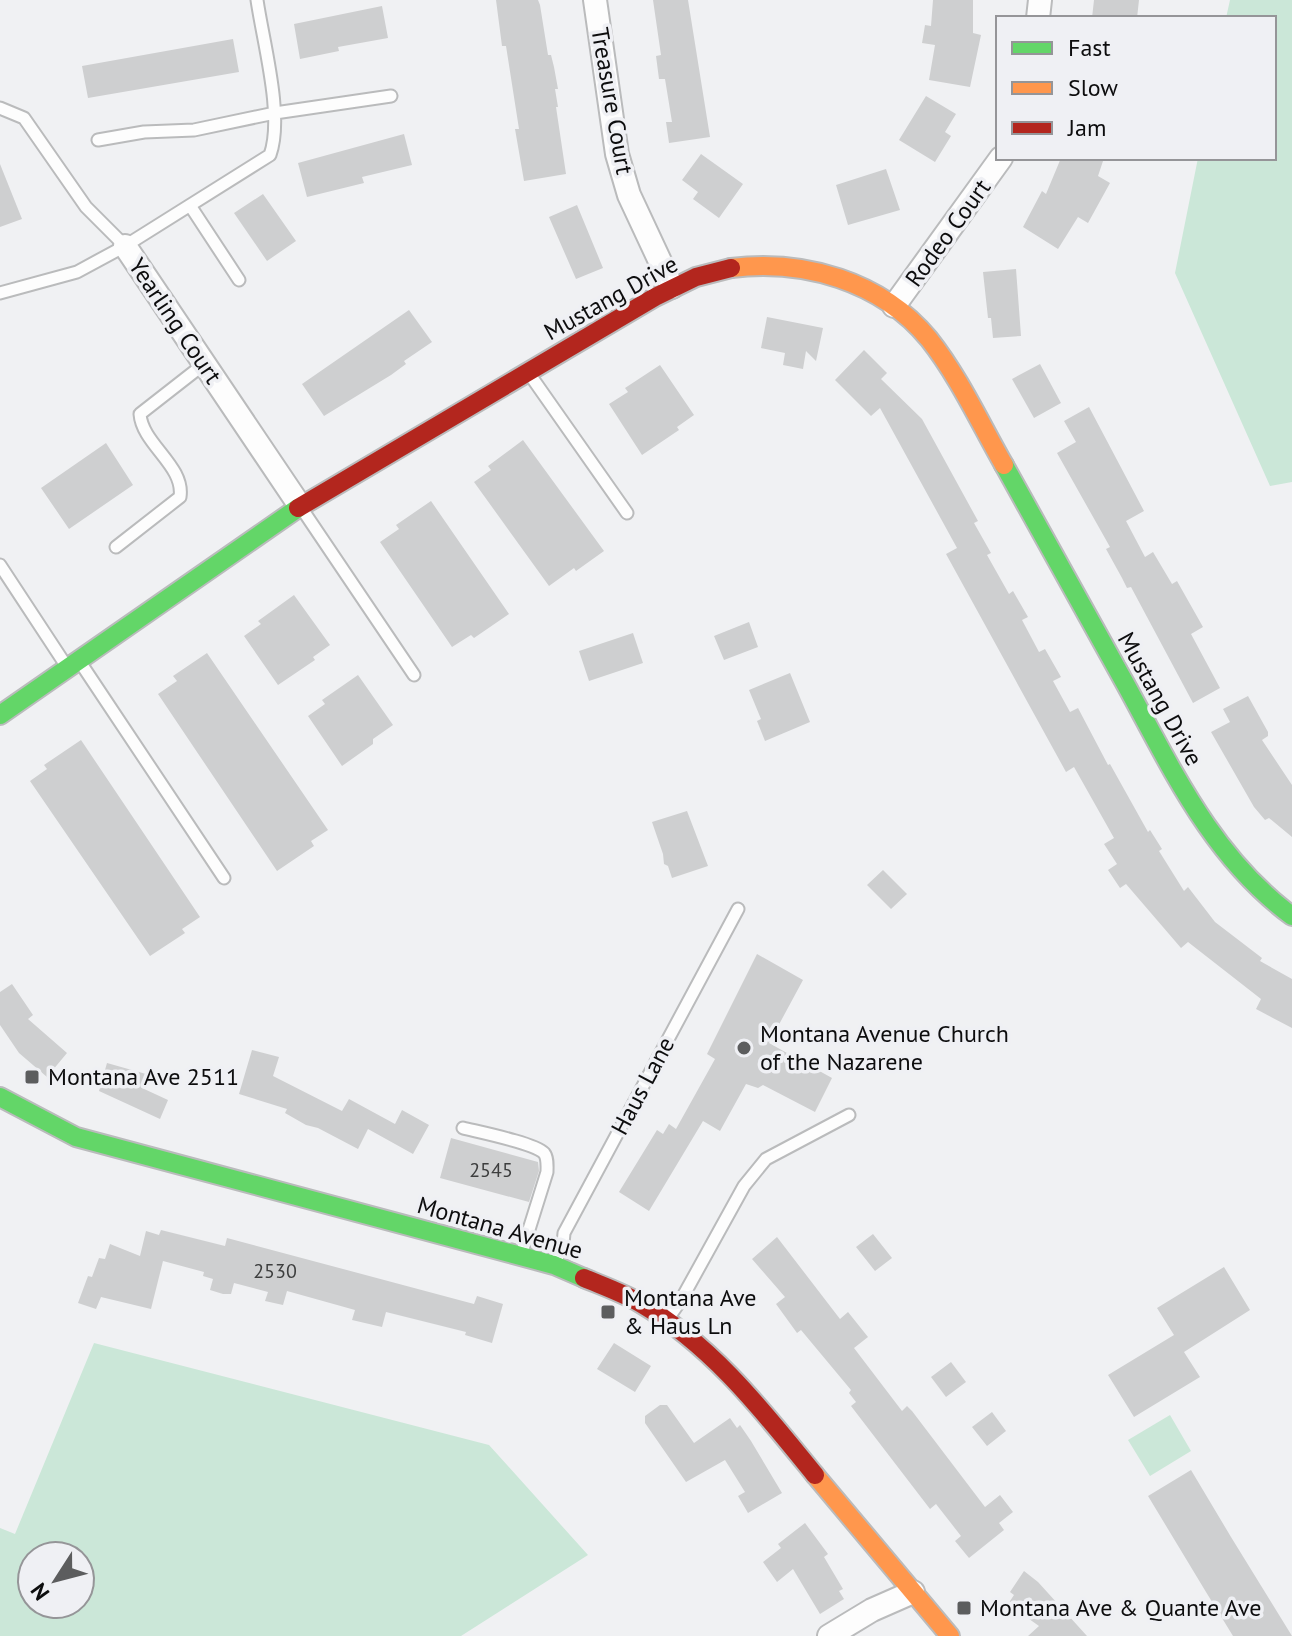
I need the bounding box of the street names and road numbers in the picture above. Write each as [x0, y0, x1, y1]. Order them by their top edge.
street label: Treasure Court [584, 25, 641, 177]
street label: Rodeo Court [898, 173, 997, 293]
street label: Mustang Drive [538, 248, 683, 347]
street label: Yearling Court [122, 252, 229, 390]
street label: Mustang Drive [1111, 626, 1210, 771]
street label: Haus Lane [604, 1031, 681, 1140]
street label: Montana Avenue [414, 1189, 586, 1266]

